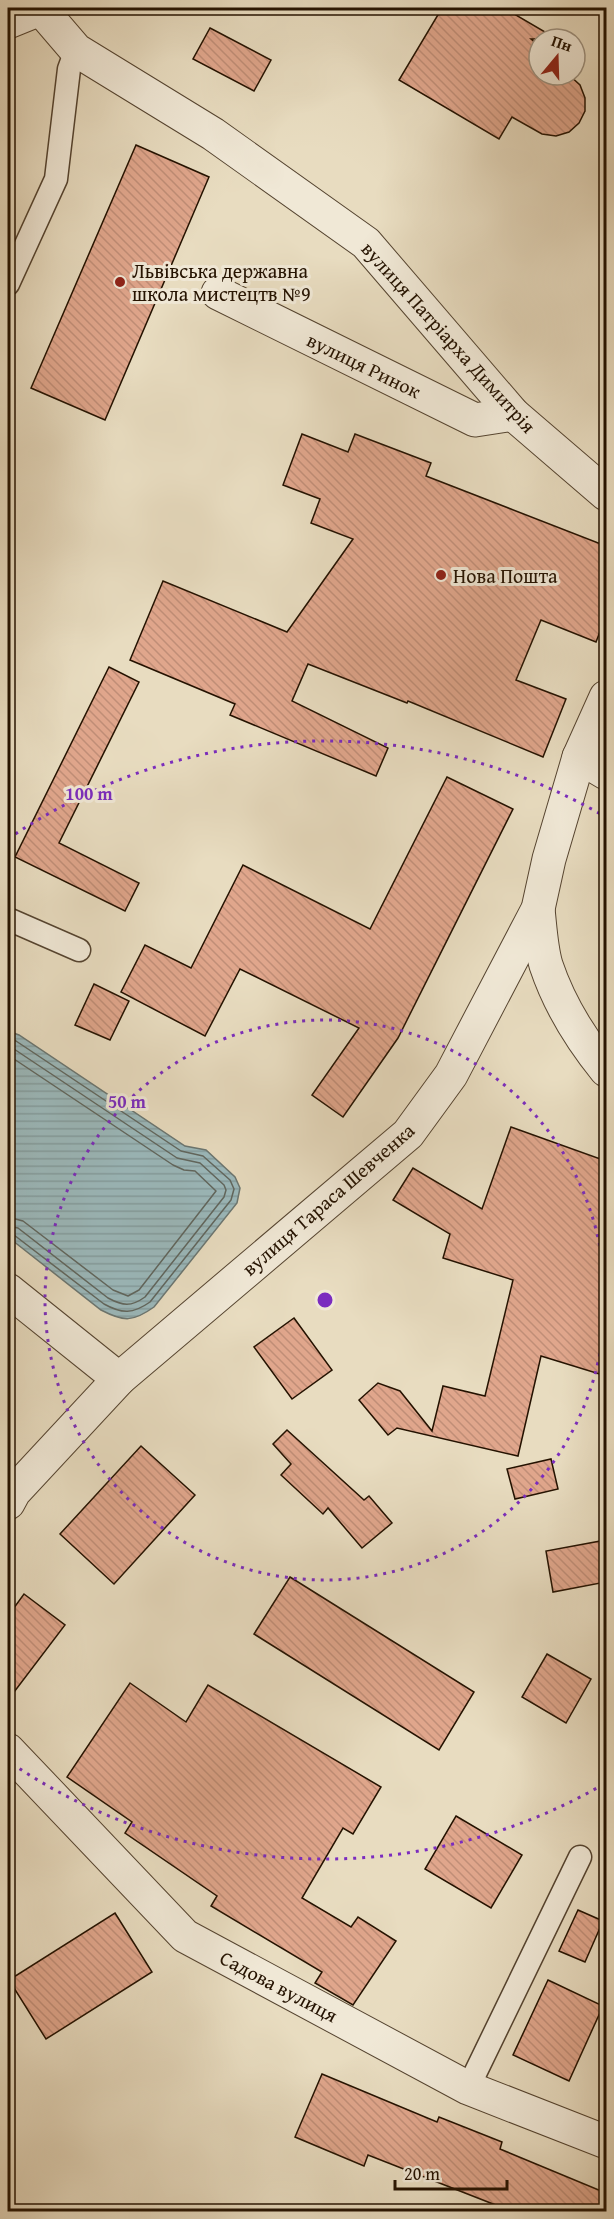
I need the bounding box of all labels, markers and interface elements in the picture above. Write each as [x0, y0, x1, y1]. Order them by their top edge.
north arrow [527, 27, 587, 87]
text: Пн [548, 28, 576, 58]
street label: вулиця Патріарха Димитрія [355, 235, 543, 439]
place label: Львівська державна школа мистецтв №9 [132, 256, 311, 308]
marker: Львівська державна школа мистецтв №9 [113, 275, 127, 289]
street label: вулиця Ринок [302, 325, 426, 405]
place label: Нова Пошта [453, 561, 558, 590]
marker: Нова Пошта [434, 568, 448, 582]
text: 100 m [65, 780, 113, 807]
text: 50 m [108, 1088, 147, 1115]
street label: вулиця Тараса Шевченка [235, 1116, 421, 1282]
centre of rings [315, 1290, 335, 1310]
street label: Садова вулиця [215, 1943, 343, 2029]
scale bar [395, 2153, 508, 2191]
text: 20 m [404, 2160, 440, 2187]

